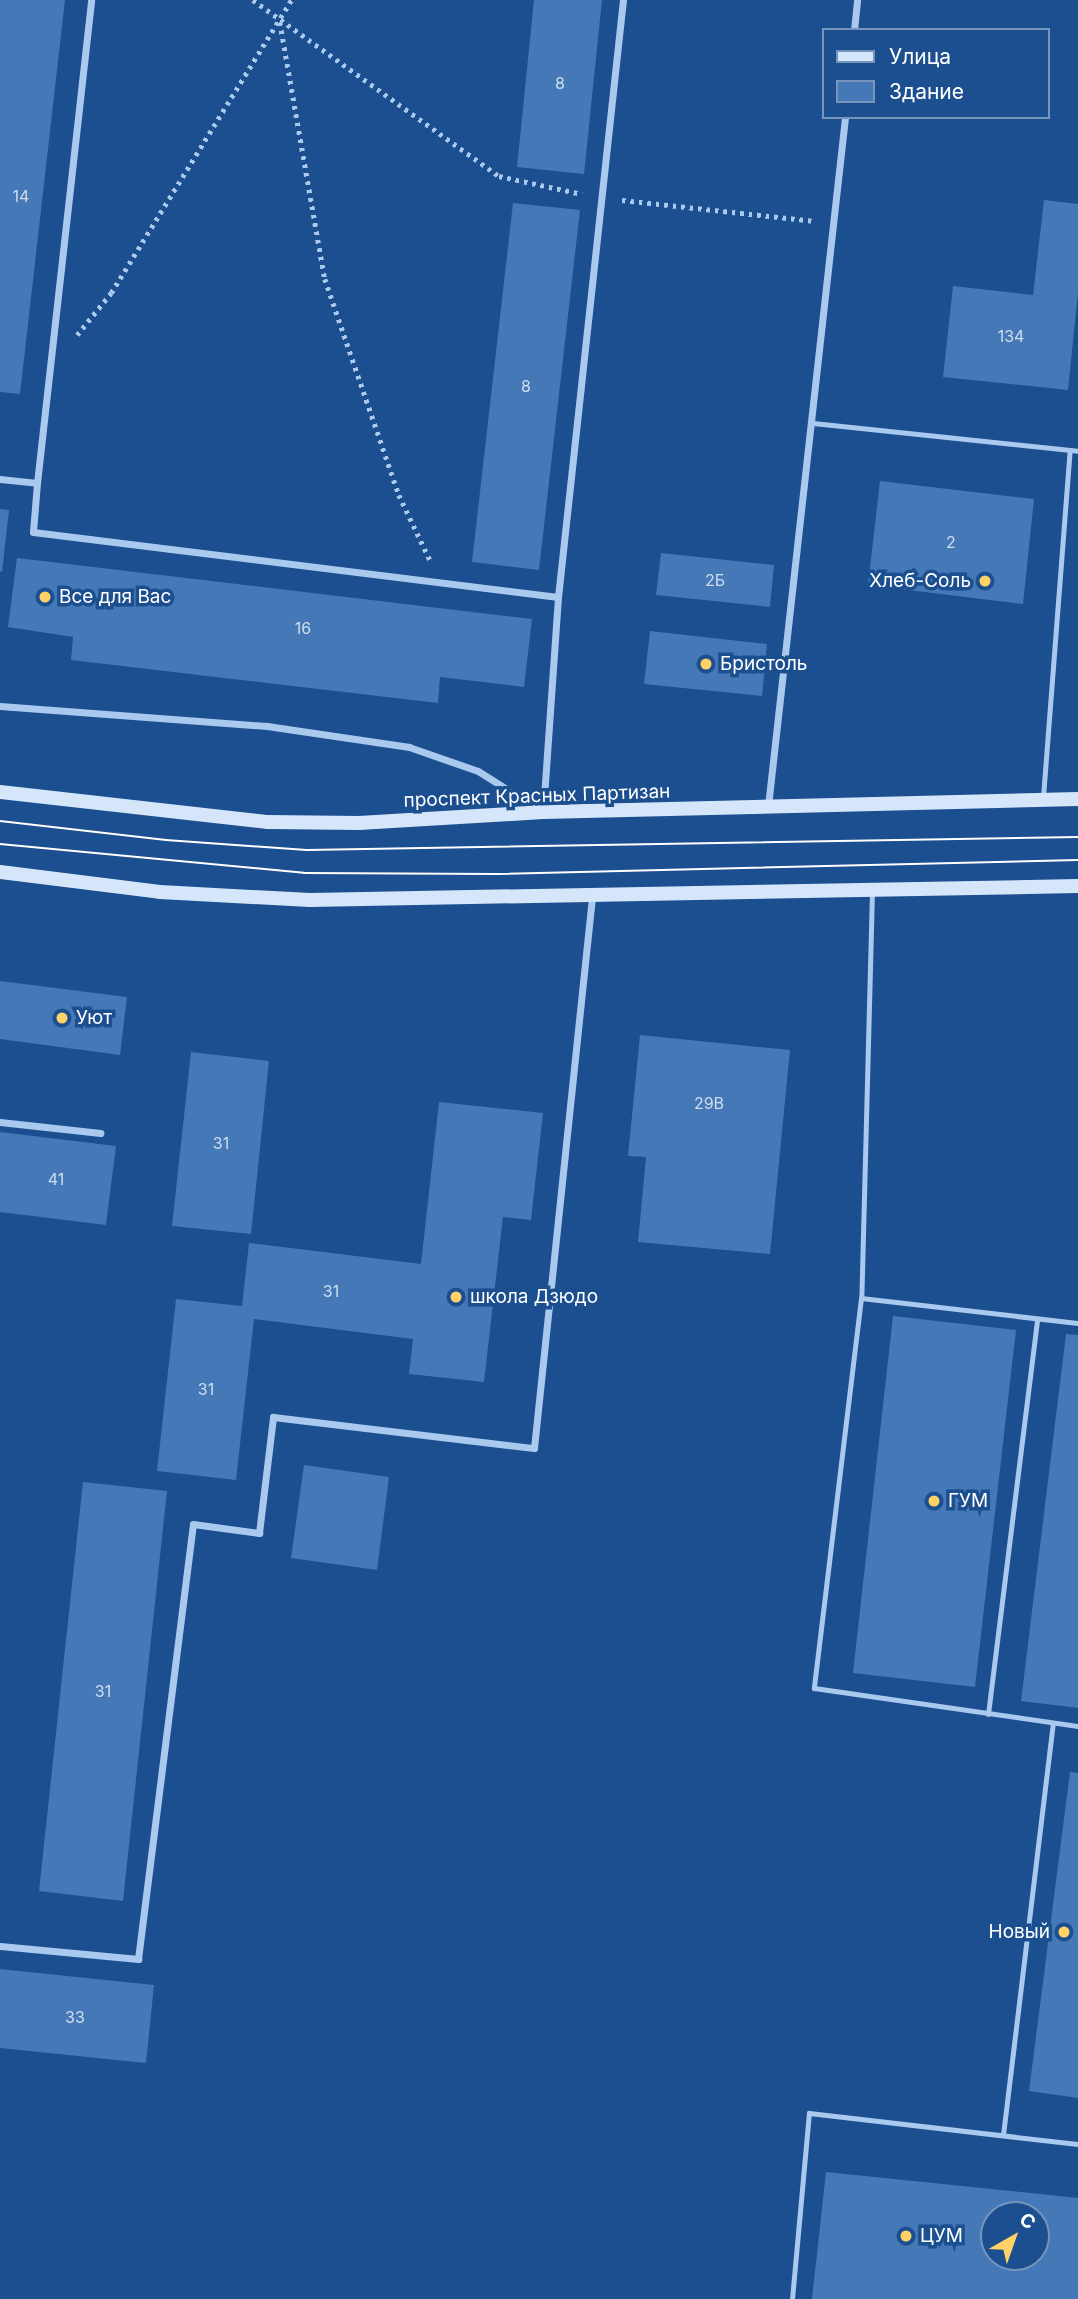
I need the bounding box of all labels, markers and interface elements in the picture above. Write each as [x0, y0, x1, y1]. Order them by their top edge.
legend [822, 28, 1050, 119]
text: Улица [889, 44, 951, 69]
house number: 8 [555, 73, 565, 93]
text: Здание [889, 79, 964, 104]
house number: 14 [13, 186, 29, 206]
house number: 134 [998, 326, 1024, 346]
house number: 8 [521, 376, 531, 396]
house number: 2 [946, 532, 956, 552]
house number: 2Б [705, 570, 725, 590]
place label: Хлеб-Соль [869, 570, 971, 592]
marker: Хлеб-Соль [977, 573, 993, 589]
place label: Все для Вас [59, 586, 171, 608]
marker: Все для Вас [37, 589, 53, 605]
house number: 16 [295, 618, 311, 638]
place label: Бристоль [720, 653, 807, 675]
marker: Бристоль [698, 656, 714, 672]
street label: проспект Красных Партизан [403, 780, 671, 812]
place label: Уют [76, 1007, 112, 1029]
marker: Уют [54, 1010, 70, 1026]
house number: 29В [694, 1093, 724, 1113]
house number: 31 [213, 1133, 229, 1153]
house number: 41 [48, 1169, 64, 1189]
house number: 31 [323, 1281, 339, 1301]
place label: школа Дзюдо [470, 1286, 598, 1308]
marker: школа Дзюдо [448, 1289, 464, 1305]
house number: 31 [198, 1379, 214, 1399]
place label: ГУМ [948, 1490, 988, 1512]
marker: ГУМ [926, 1493, 942, 1509]
house number: 31 [95, 1681, 111, 1701]
place label: Новый [989, 1921, 1050, 1943]
marker: Новый [1056, 1924, 1072, 1940]
house number: 33 [65, 2007, 85, 2027]
north arrow [980, 2201, 1050, 2271]
text: С [1015, 2208, 1040, 2234]
place label: ЦУМ [920, 2225, 963, 2247]
marker: ЦУМ [898, 2228, 914, 2244]

